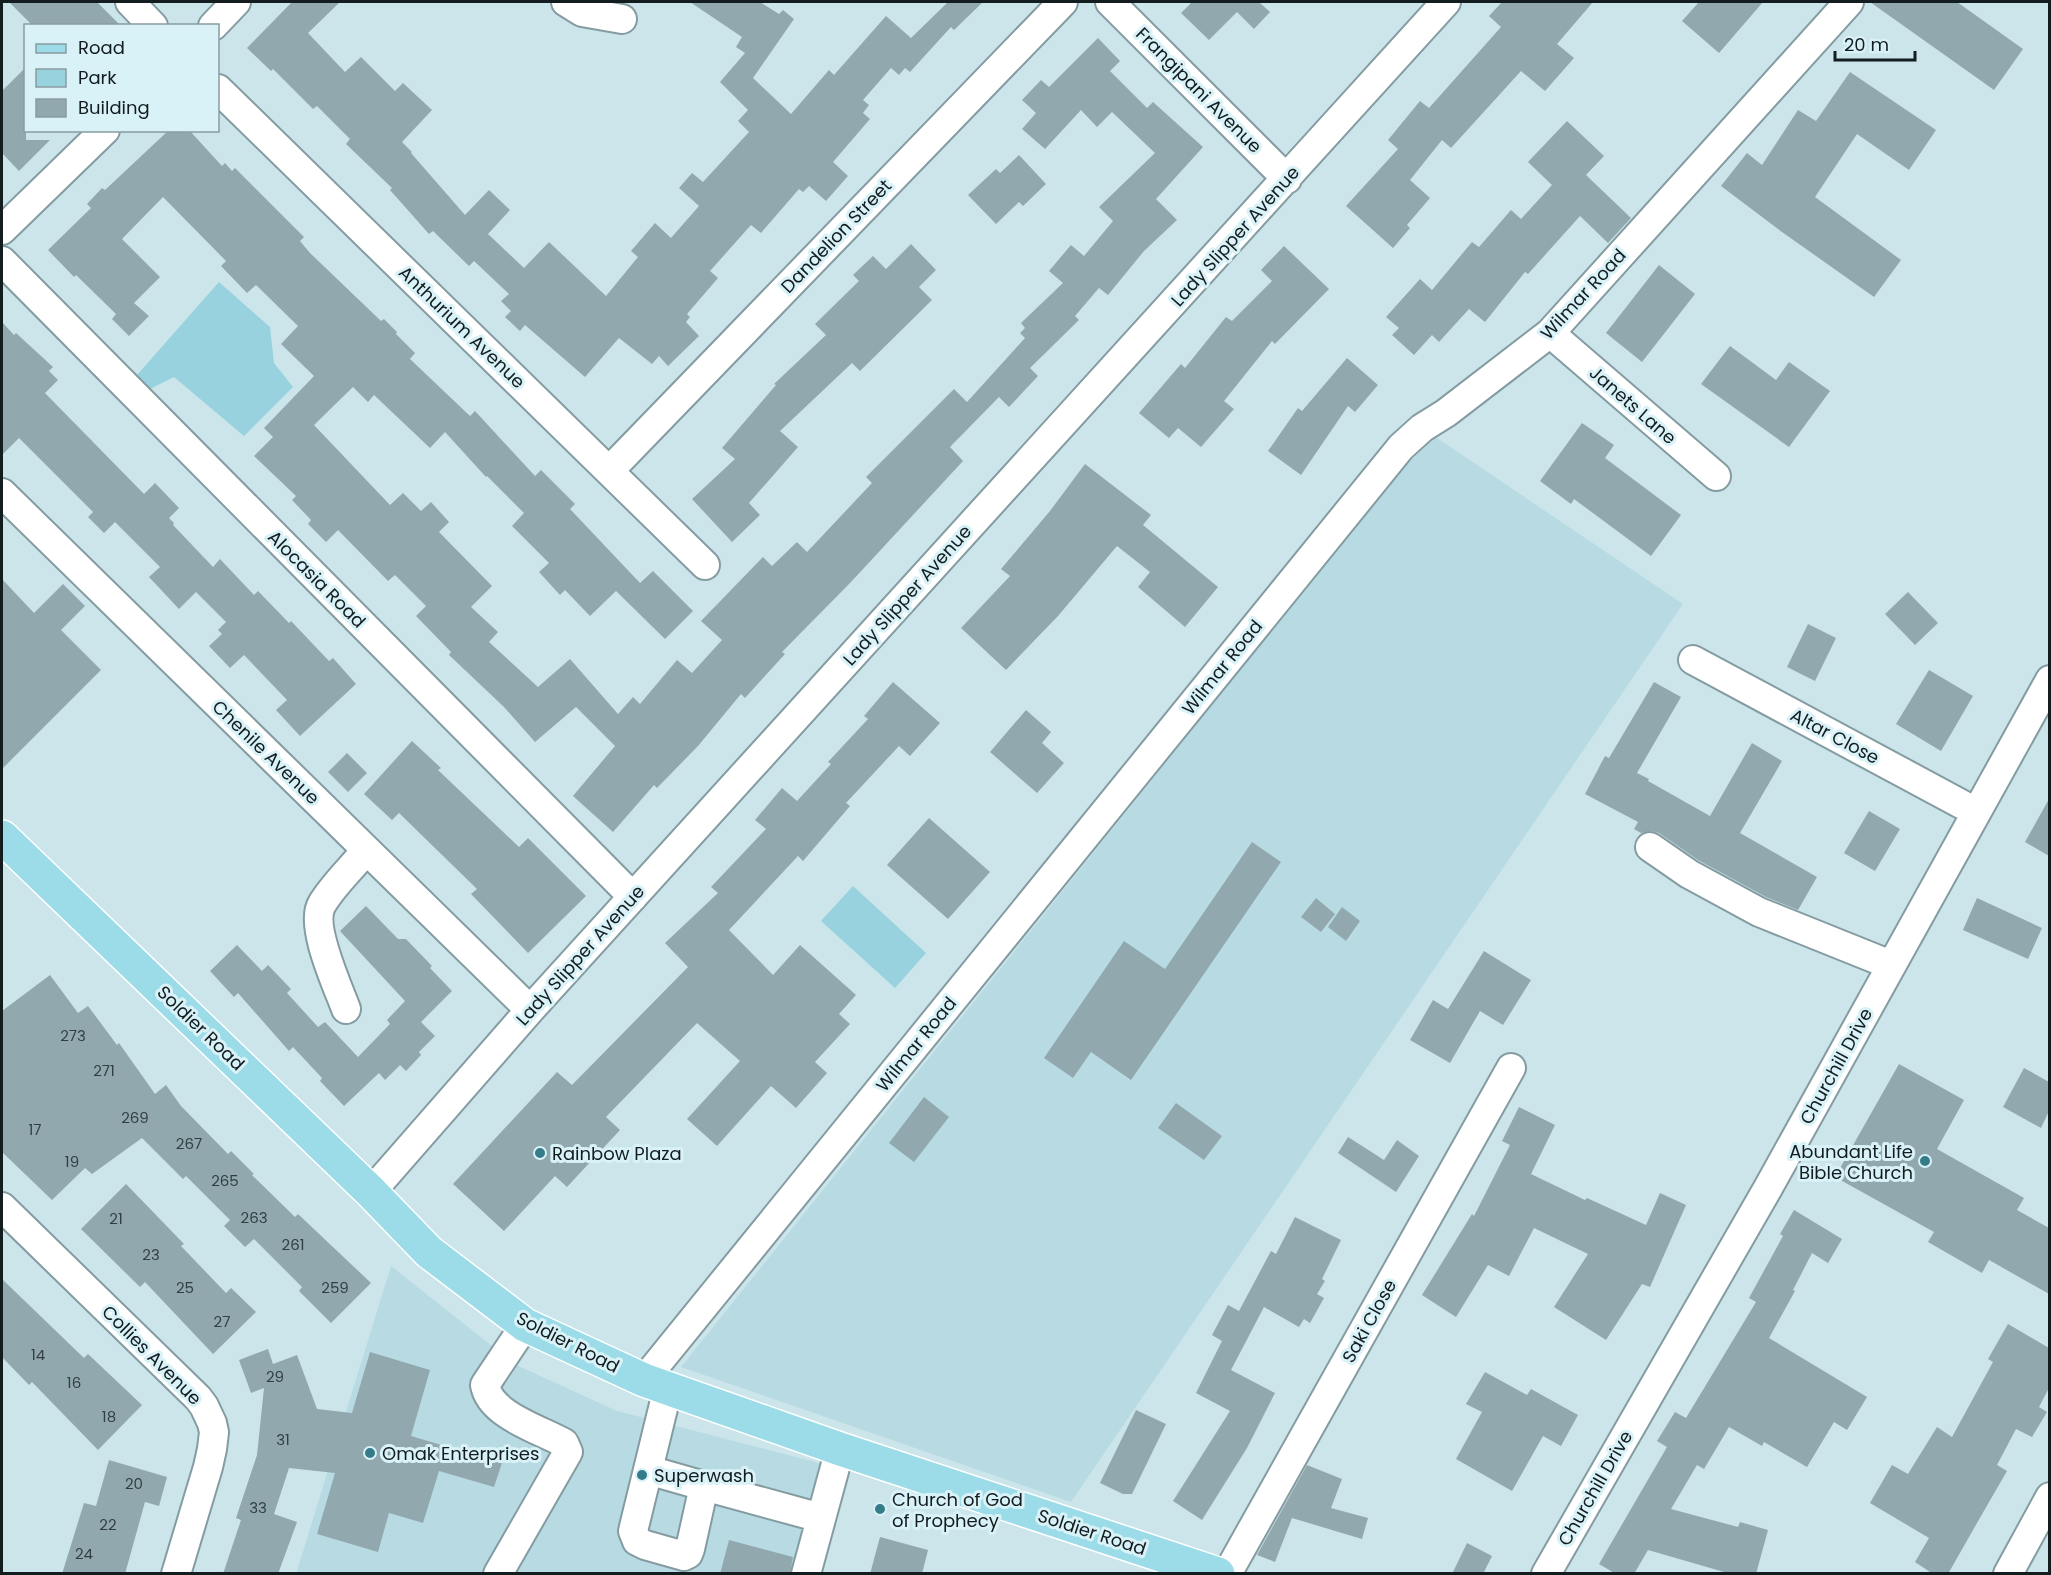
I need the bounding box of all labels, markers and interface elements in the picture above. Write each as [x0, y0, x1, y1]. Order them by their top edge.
street label: Frangipani Avenue [1130, 21, 1268, 159]
legend [24, 24, 219, 132]
scale bar [1835, 24, 1914, 62]
text: 20 m [1844, 32, 1889, 57]
text: Road [78, 35, 125, 60]
text: Park [78, 65, 117, 90]
text: Building [78, 95, 150, 120]
street label: Lady Slipper Avenue [1165, 160, 1305, 312]
street label: Dandelion Street [775, 174, 897, 298]
street label: Wilmar Road [1534, 243, 1632, 345]
street label: Anthurium Avenue [393, 260, 531, 394]
street label: Janets Lane [1584, 360, 1682, 450]
street label: Lady Slipper Avenue [837, 519, 977, 671]
street label: Alocasia Road [263, 525, 371, 633]
street label: Wilmar Road [1176, 614, 1268, 720]
street label: Chenile Avenue [207, 694, 325, 810]
street label: Altar Close [1786, 702, 1884, 770]
street label: Lady Slipper Avenue [510, 879, 650, 1031]
street label: Soldier Road [152, 980, 250, 1076]
street label: Wilmar Road [870, 991, 962, 1097]
street label: Churchill Drive [1794, 1003, 1878, 1129]
house number: 273 [60, 1025, 86, 1046]
house number: 271 [93, 1060, 115, 1081]
house number: 269 [121, 1107, 149, 1128]
house number: 17 [29, 1119, 42, 1140]
house number: 267 [176, 1133, 202, 1154]
place label: Abundant Life Bible Church [1789, 1139, 1913, 1185]
place label: Rainbow Plaza [552, 1141, 682, 1166]
marker: Rainbow Plaza [533, 1146, 547, 1160]
house number: 19 [65, 1151, 79, 1172]
marker: Abundant Life Bible Church [1918, 1154, 1932, 1168]
house number: 265 [211, 1170, 239, 1191]
house number: 263 [241, 1207, 268, 1228]
house number: 21 [109, 1208, 123, 1229]
house number: 261 [282, 1234, 304, 1255]
house number: 23 [142, 1244, 160, 1265]
street label: Saki Close [1336, 1275, 1402, 1367]
house number: 25 [176, 1277, 194, 1298]
house number: 259 [321, 1277, 349, 1298]
street label: Collies Avenue [97, 1300, 207, 1410]
street label: Soldier Road [512, 1305, 624, 1379]
house number: 27 [214, 1311, 230, 1332]
house number: 14 [31, 1344, 45, 1365]
house number: 29 [266, 1366, 284, 1387]
house number: 16 [67, 1372, 81, 1393]
house number: 18 [102, 1406, 116, 1427]
street label: Churchill Drive [1552, 1426, 1638, 1550]
house number: 31 [276, 1429, 290, 1450]
place label: Omak Enterprises [382, 1441, 539, 1466]
marker: Omak Enterprises [363, 1446, 377, 1460]
place label: Superwash [654, 1463, 754, 1488]
marker: Superwash [635, 1468, 649, 1482]
house number: 20 [125, 1473, 143, 1494]
place label: Church of God of Prophecy [892, 1487, 1023, 1533]
house number: 33 [249, 1497, 267, 1518]
marker: Church of God of Prophecy [873, 1502, 887, 1516]
street label: Soldier Road [1035, 1503, 1149, 1561]
house number: 22 [99, 1514, 117, 1535]
house number: 24 [75, 1543, 93, 1564]

